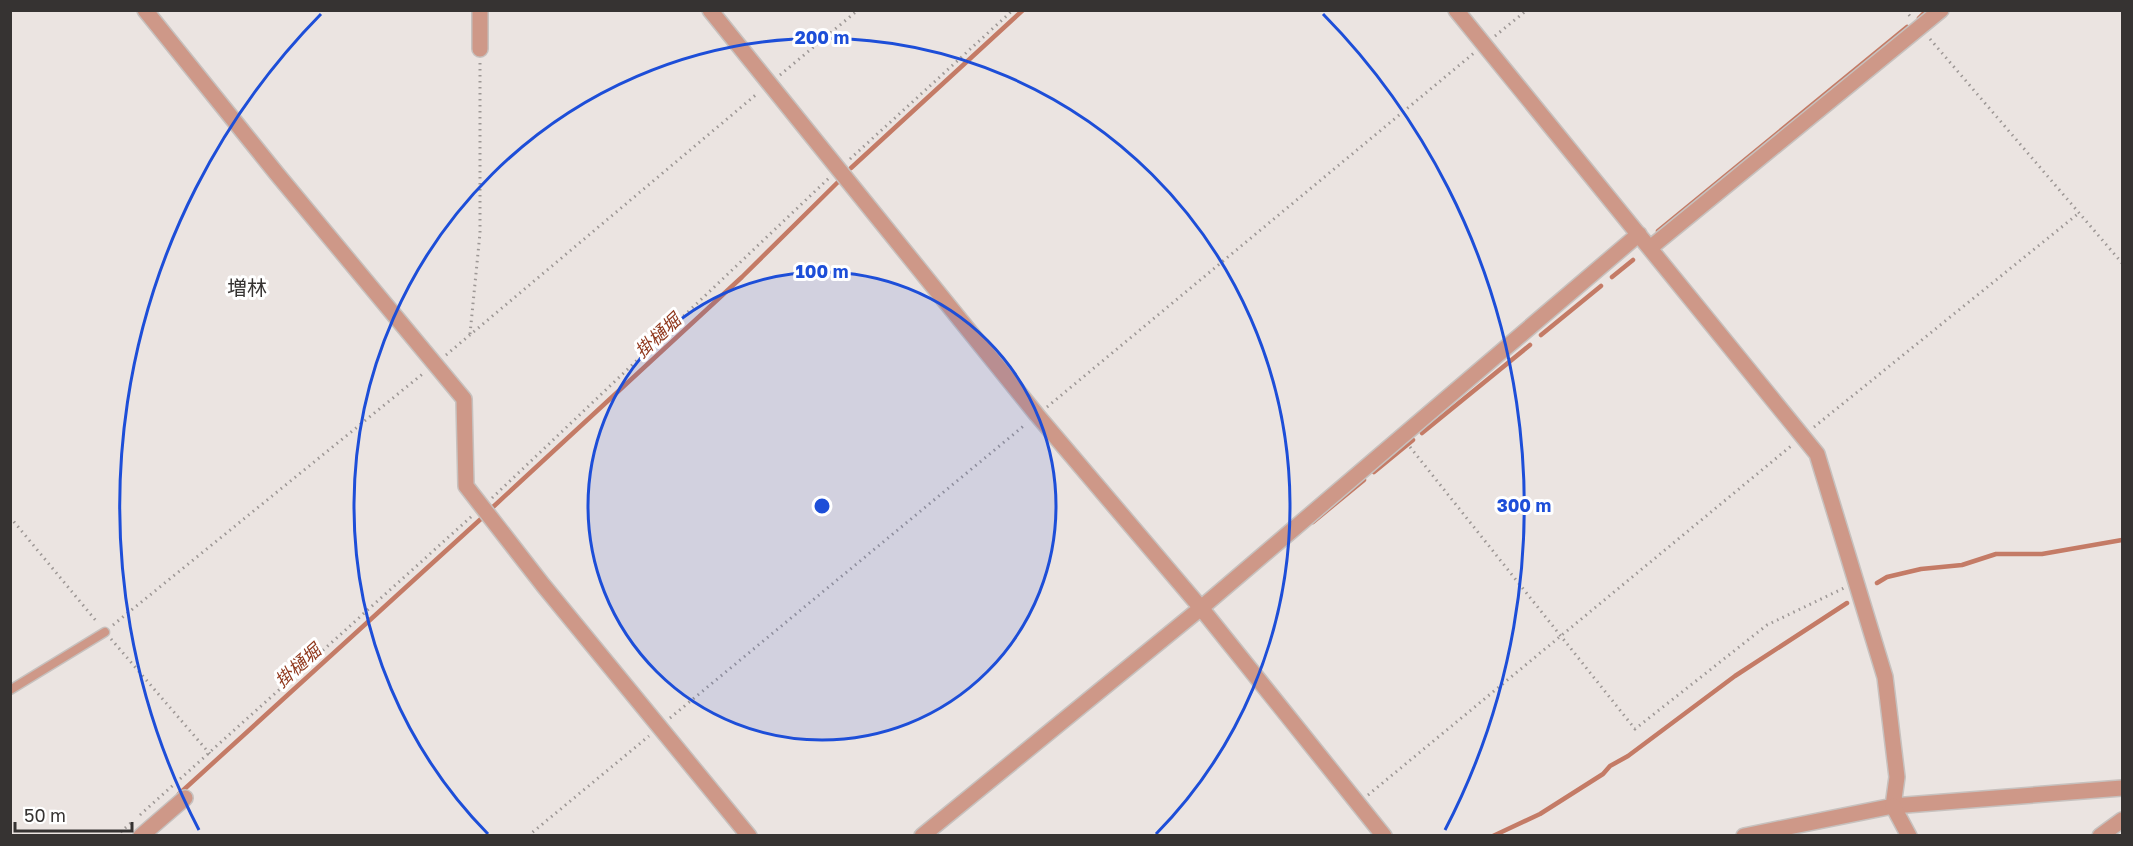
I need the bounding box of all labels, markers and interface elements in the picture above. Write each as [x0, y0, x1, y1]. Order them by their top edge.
text: 200 m [795, 26, 849, 48]
text: 100 m [796, 260, 848, 282]
district label: 増林 [227, 275, 267, 299]
water label: 掛樋堀 [630, 307, 687, 362]
text: 300 m [1497, 494, 1551, 516]
centre of rings [812, 496, 832, 516]
water label: 掛樋堀 [270, 637, 327, 691]
scale bar [15, 795, 132, 833]
text: 50 m [24, 804, 66, 826]

